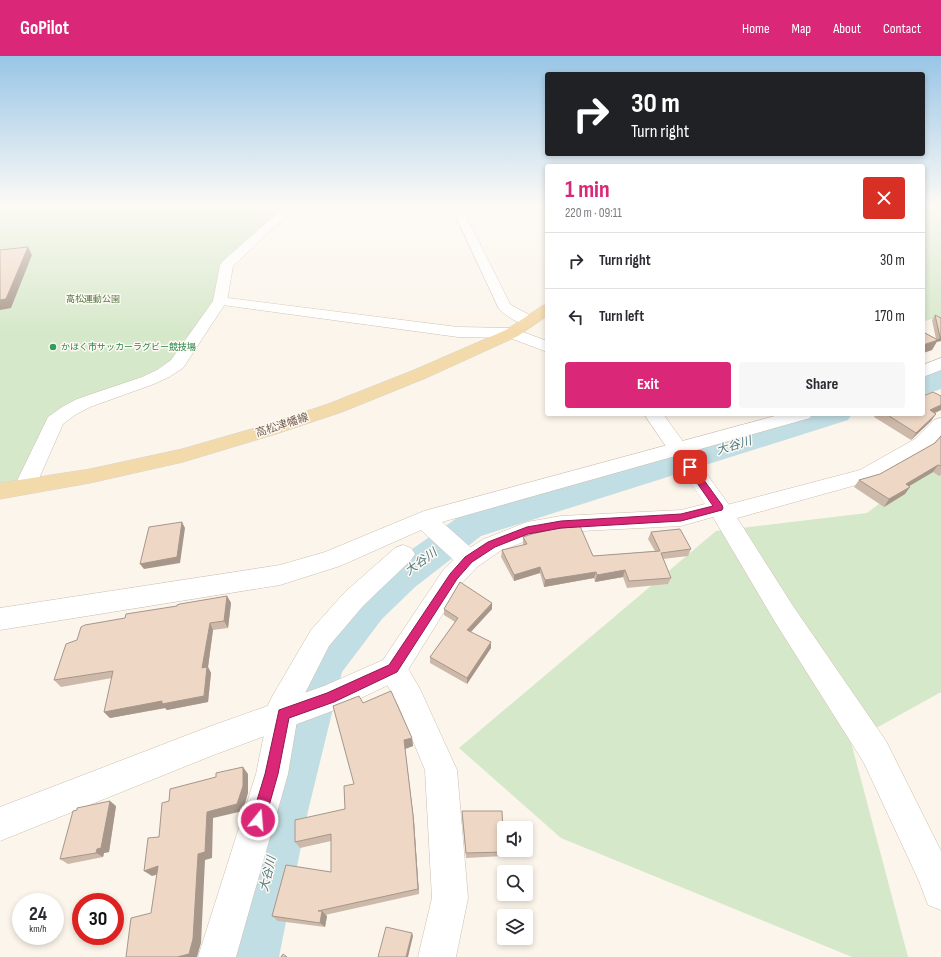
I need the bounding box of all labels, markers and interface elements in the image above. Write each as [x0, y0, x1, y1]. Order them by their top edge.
text: GoPilot [20, 17, 69, 40]
text: Home [742, 20, 770, 37]
text: Map [792, 20, 811, 37]
text: About [833, 20, 861, 37]
text: Contact [883, 20, 921, 37]
text: 30 m [631, 87, 680, 120]
icon: right [565, 88, 617, 140]
text: Turn right [631, 121, 689, 142]
text: 1 min [565, 175, 610, 204]
button: close [863, 177, 905, 219]
text: 220 m · 09:11 [565, 205, 622, 221]
icon: right [565, 250, 587, 272]
text: Turn right [599, 251, 651, 270]
text: 30 m [880, 251, 905, 270]
park label: 高松運動公園 [66, 294, 120, 305]
icon: left [565, 306, 587, 328]
text: Turn left [599, 307, 644, 326]
text: 170 m [875, 307, 905, 326]
marker: かほく市サッカーラグビー競技場 [48, 342, 58, 352]
place label: かほく市サッカーラグビー競技場 [61, 342, 196, 353]
button: Exit [565, 362, 731, 408]
button: Share [739, 362, 905, 408]
street label: 高松津幡線 [254, 410, 310, 440]
water label: 大谷川 [715, 433, 755, 458]
pin [673, 450, 707, 484]
icon: arrive [679, 456, 701, 478]
water label: 大谷川 [402, 544, 442, 579]
position arrow [237, 799, 279, 841]
map controls [497, 821, 533, 945]
button: sound [497, 821, 533, 857]
water label: 大谷川 [257, 853, 280, 893]
button: search [497, 865, 533, 901]
speed limit sign: 30 [72, 893, 124, 945]
text: 24 [29, 902, 47, 926]
button: layers [497, 909, 533, 945]
text: km/h [29, 923, 47, 935]

